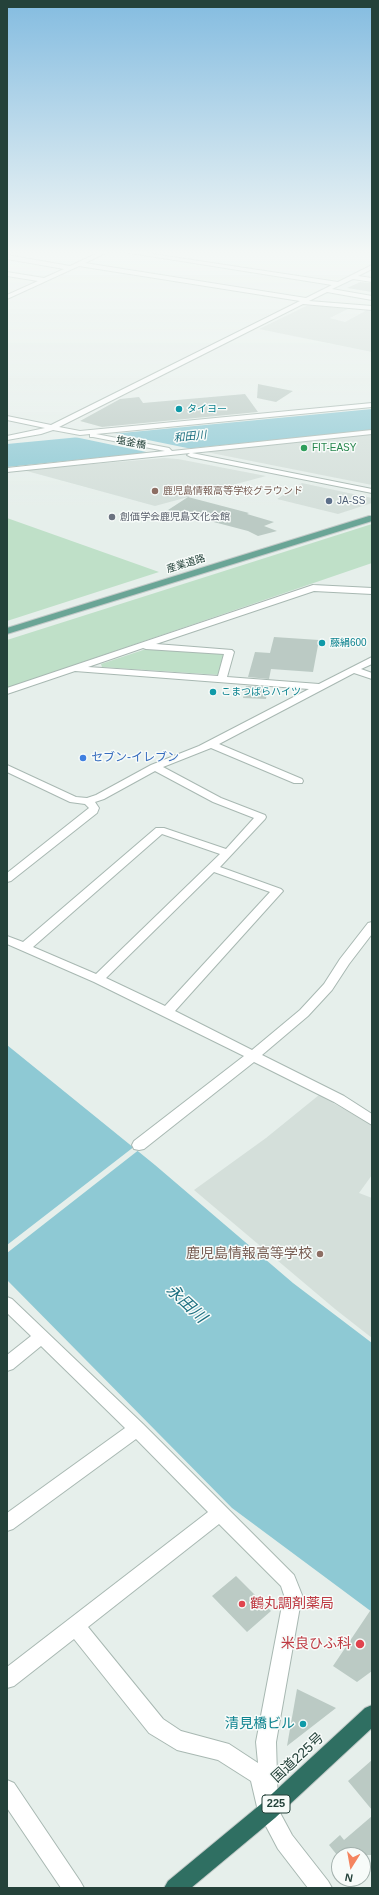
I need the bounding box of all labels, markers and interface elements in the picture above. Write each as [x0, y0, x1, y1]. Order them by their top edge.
place label: タイヨー [187, 403, 227, 415]
marker: タイヨー [174, 404, 184, 414]
water label: 和田川 [173, 429, 207, 445]
street label: 塩釜橋 [115, 434, 147, 452]
place label: FIT-EASY [312, 442, 356, 454]
marker: FIT-EASY [299, 443, 309, 453]
place label: 鹿児島情報高等学校グラウンド [163, 485, 303, 497]
marker: 鹿児島情報高等学校グラウンド [150, 486, 160, 496]
place label: JA-SS [337, 495, 365, 507]
marker: JA-SS [324, 496, 334, 506]
place label: 創価学会鹿児島文化会館 [120, 511, 230, 523]
marker: 創価学会鹿児島文化会館 [107, 512, 117, 522]
street label: 産業道路 [165, 552, 207, 576]
place label: 藤絹600 [330, 637, 367, 649]
marker: 藤絹600 [317, 638, 327, 648]
place label: こまつばらハイツ [221, 686, 301, 698]
marker: こまつばらハイツ [208, 687, 218, 697]
place label: セブン-イレブン [91, 751, 179, 765]
marker: セブン-イレブン [78, 753, 88, 763]
place label: 鹿児島情報高等学校 [186, 1246, 312, 1262]
marker: 鹿児島情報高等学校 [315, 1249, 325, 1259]
water label: 永田川 [162, 1281, 210, 1327]
place label: 鶴丸調剤薬局 [250, 1596, 334, 1612]
marker: 鶴丸調剤薬局 [237, 1599, 247, 1609]
place label: 米良ひふ科 [281, 1636, 351, 1652]
marker: 米良ひふ科 [354, 1638, 366, 1650]
place label: 清見橋ビル [225, 1716, 295, 1732]
marker: 清見橋ビル [298, 1719, 308, 1729]
street label: 国道225号 [268, 1730, 328, 1786]
road number: 225 [262, 1795, 290, 1813]
north arrow [331, 1847, 371, 1887]
text: N [344, 1871, 354, 1884]

